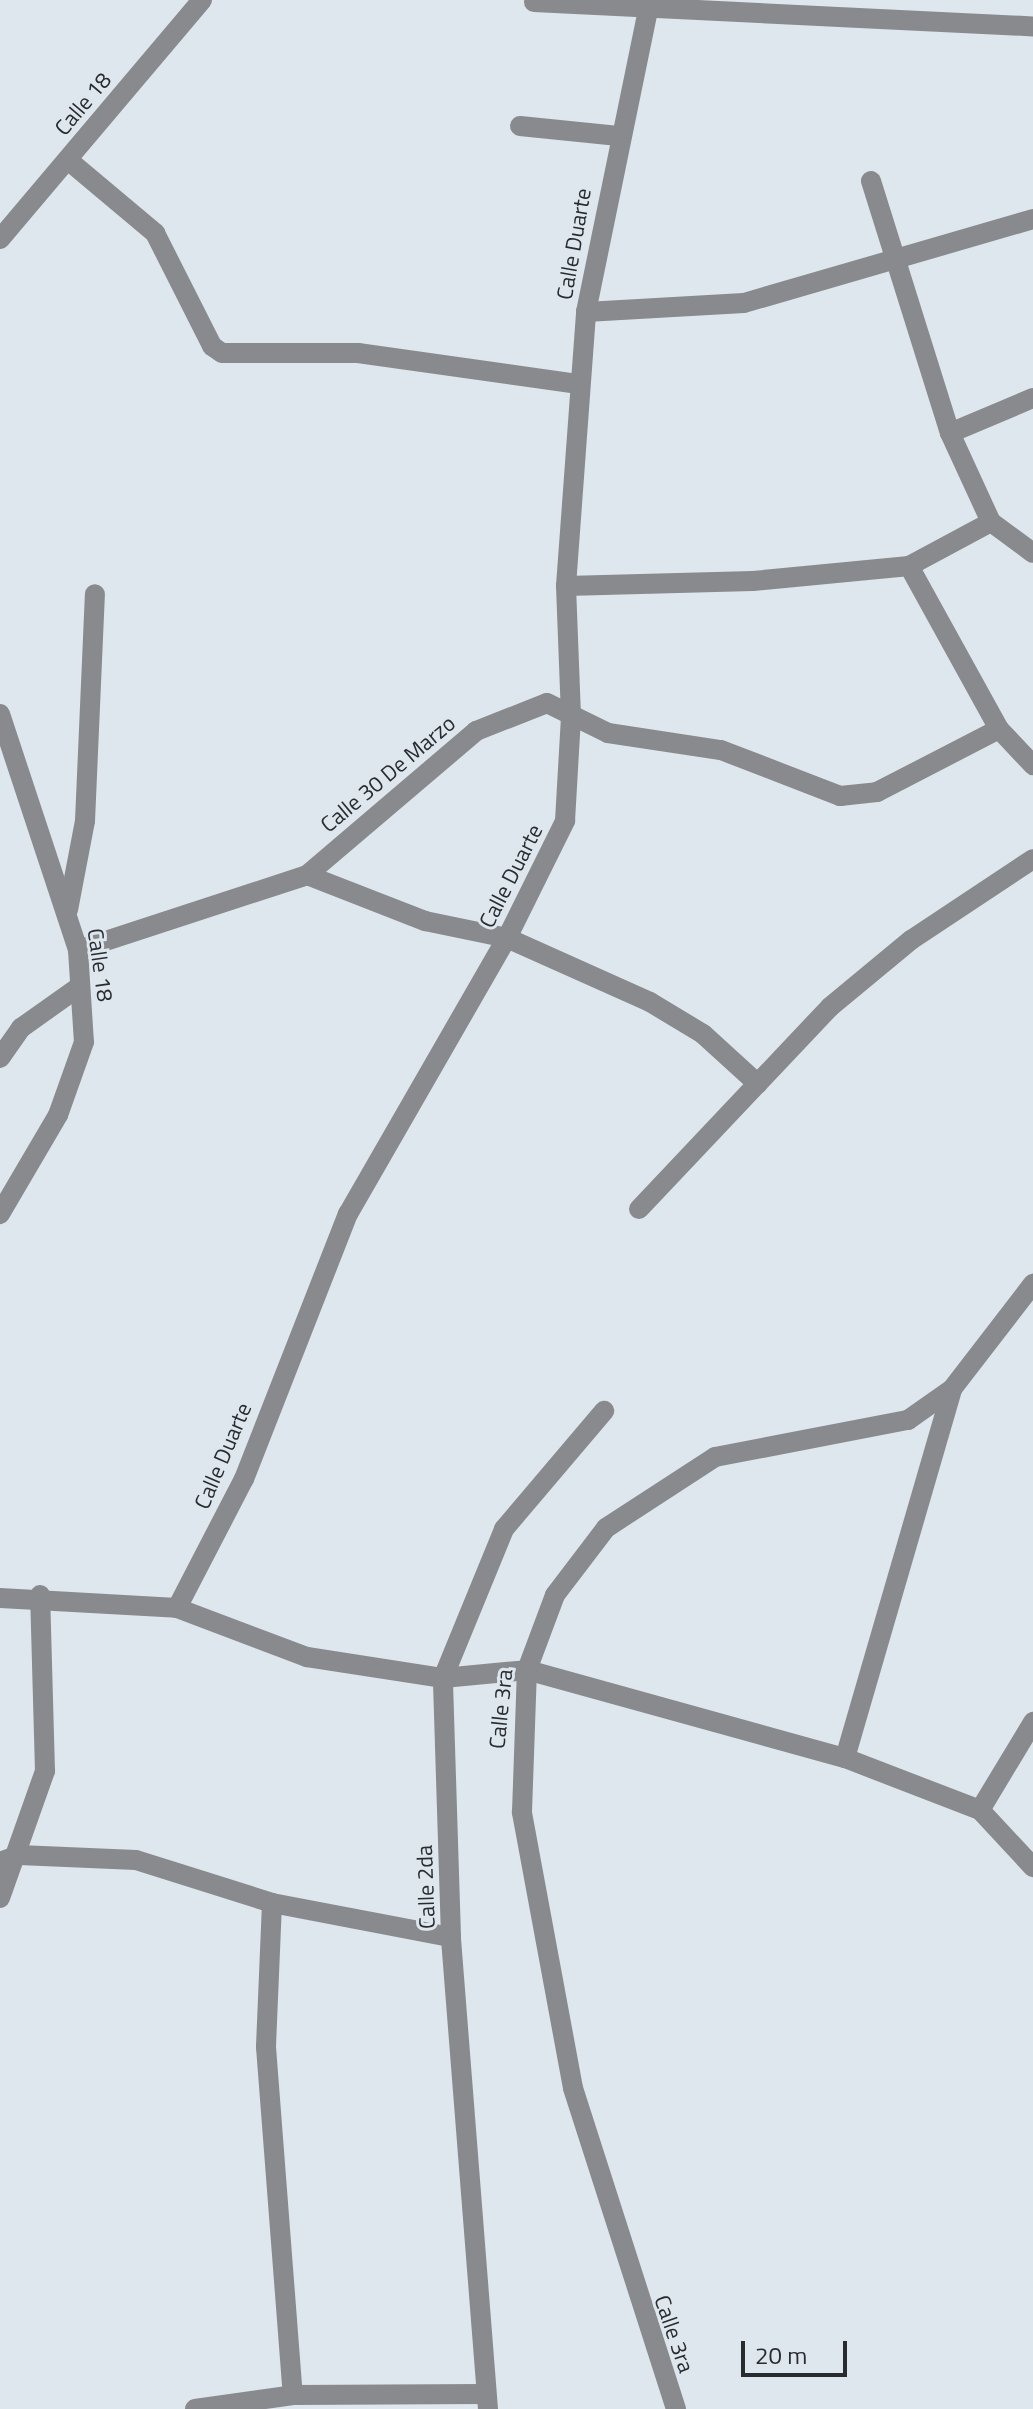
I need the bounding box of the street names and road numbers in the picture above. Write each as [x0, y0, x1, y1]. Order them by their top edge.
street label: Calle 18 [49, 67, 117, 141]
street label: Calle Duarte [551, 186, 597, 302]
street label: Calle 30 De Marzo [315, 710, 461, 838]
street label: Calle Duarte [474, 820, 548, 932]
street label: Calle 18 [82, 927, 118, 1003]
street label: Calle Duarte [189, 1399, 257, 1513]
street label: Calle 3ra [484, 1668, 518, 1750]
street label: Calle 2da [411, 1845, 441, 1929]
street label: Calle 3ra [648, 2292, 700, 2376]

